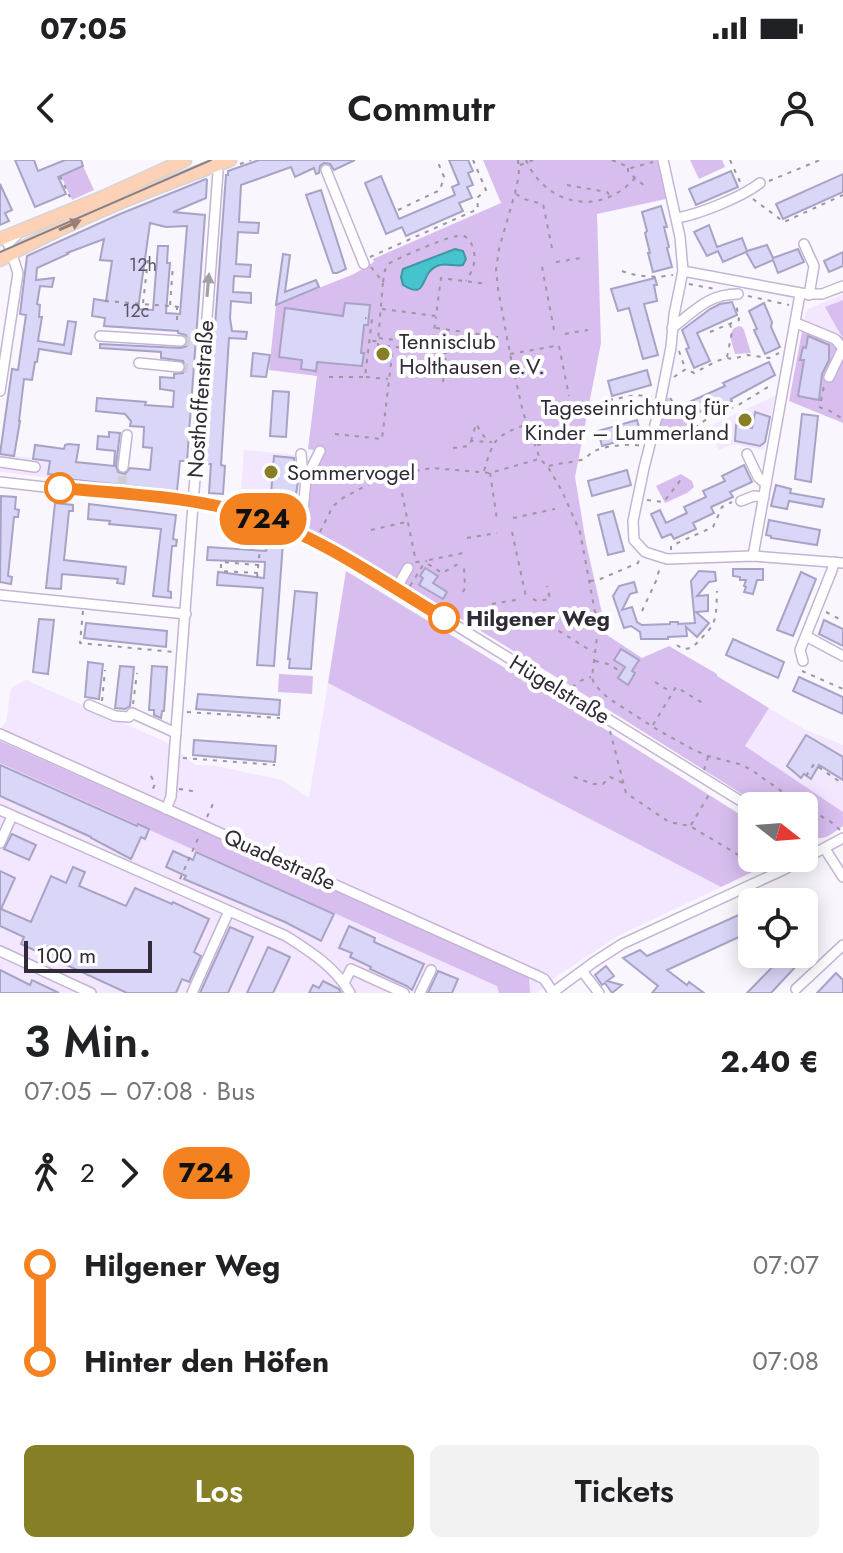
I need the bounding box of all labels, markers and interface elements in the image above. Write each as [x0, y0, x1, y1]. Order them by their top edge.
text: 07:05 [40, 7, 127, 50]
text: Commutr [347, 82, 496, 134]
icon: back [24, 86, 68, 130]
icon: person [775, 86, 819, 130]
one-way arrow [58, 218, 81, 232]
house number: 12h [129, 252, 157, 278]
one-way arrow [202, 272, 215, 297]
house number: 12c [123, 298, 149, 324]
street label: Nosthoffenstraße [179, 319, 221, 479]
place label: Tennisclub Holthausen e.V. [399, 325, 545, 382]
marker: Tennisclub Holthausen e.V. [374, 345, 392, 363]
place label: Tageseinrichtung für Kinder – Lummerland [524, 391, 729, 448]
marker: Tageseinrichtung für Kinder – Lummerland [736, 411, 754, 429]
place label: Sommervogel [287, 456, 415, 488]
marker: Sommervogel [262, 463, 280, 481]
unlabelled marker [45, 473, 75, 503]
line badge: 724 [217, 493, 309, 545]
text: 724 [236, 498, 290, 539]
place label: Hilgener Weg [466, 602, 610, 634]
marker: Hilgener Weg [429, 603, 459, 633]
street label: Hügelstraße [504, 646, 616, 732]
north arrow [738, 792, 818, 872]
map controls [738, 792, 818, 968]
street label: Quadestraße [219, 820, 341, 898]
button: locate [738, 888, 818, 968]
scale bar [24, 937, 152, 973]
text: 100 m [36, 939, 96, 971]
text: 3 Min. [24, 1010, 152, 1074]
text: 2.40 € [720, 1040, 819, 1083]
text: 07:05 – 07:08 · Bus [24, 1072, 255, 1110]
icon: walk [24, 1151, 68, 1195]
icon: forward [107, 1151, 151, 1195]
text: 724 [179, 1152, 234, 1193]
text: 2 [80, 1154, 95, 1192]
text: Hilgener Weg [84, 1244, 280, 1287]
text: 07:07 [753, 1246, 819, 1284]
text: Hinter den Höfen [84, 1340, 329, 1383]
text: 07:08 [752, 1342, 819, 1380]
button: Los [24, 1445, 414, 1537]
button: Tickets [430, 1445, 819, 1537]

